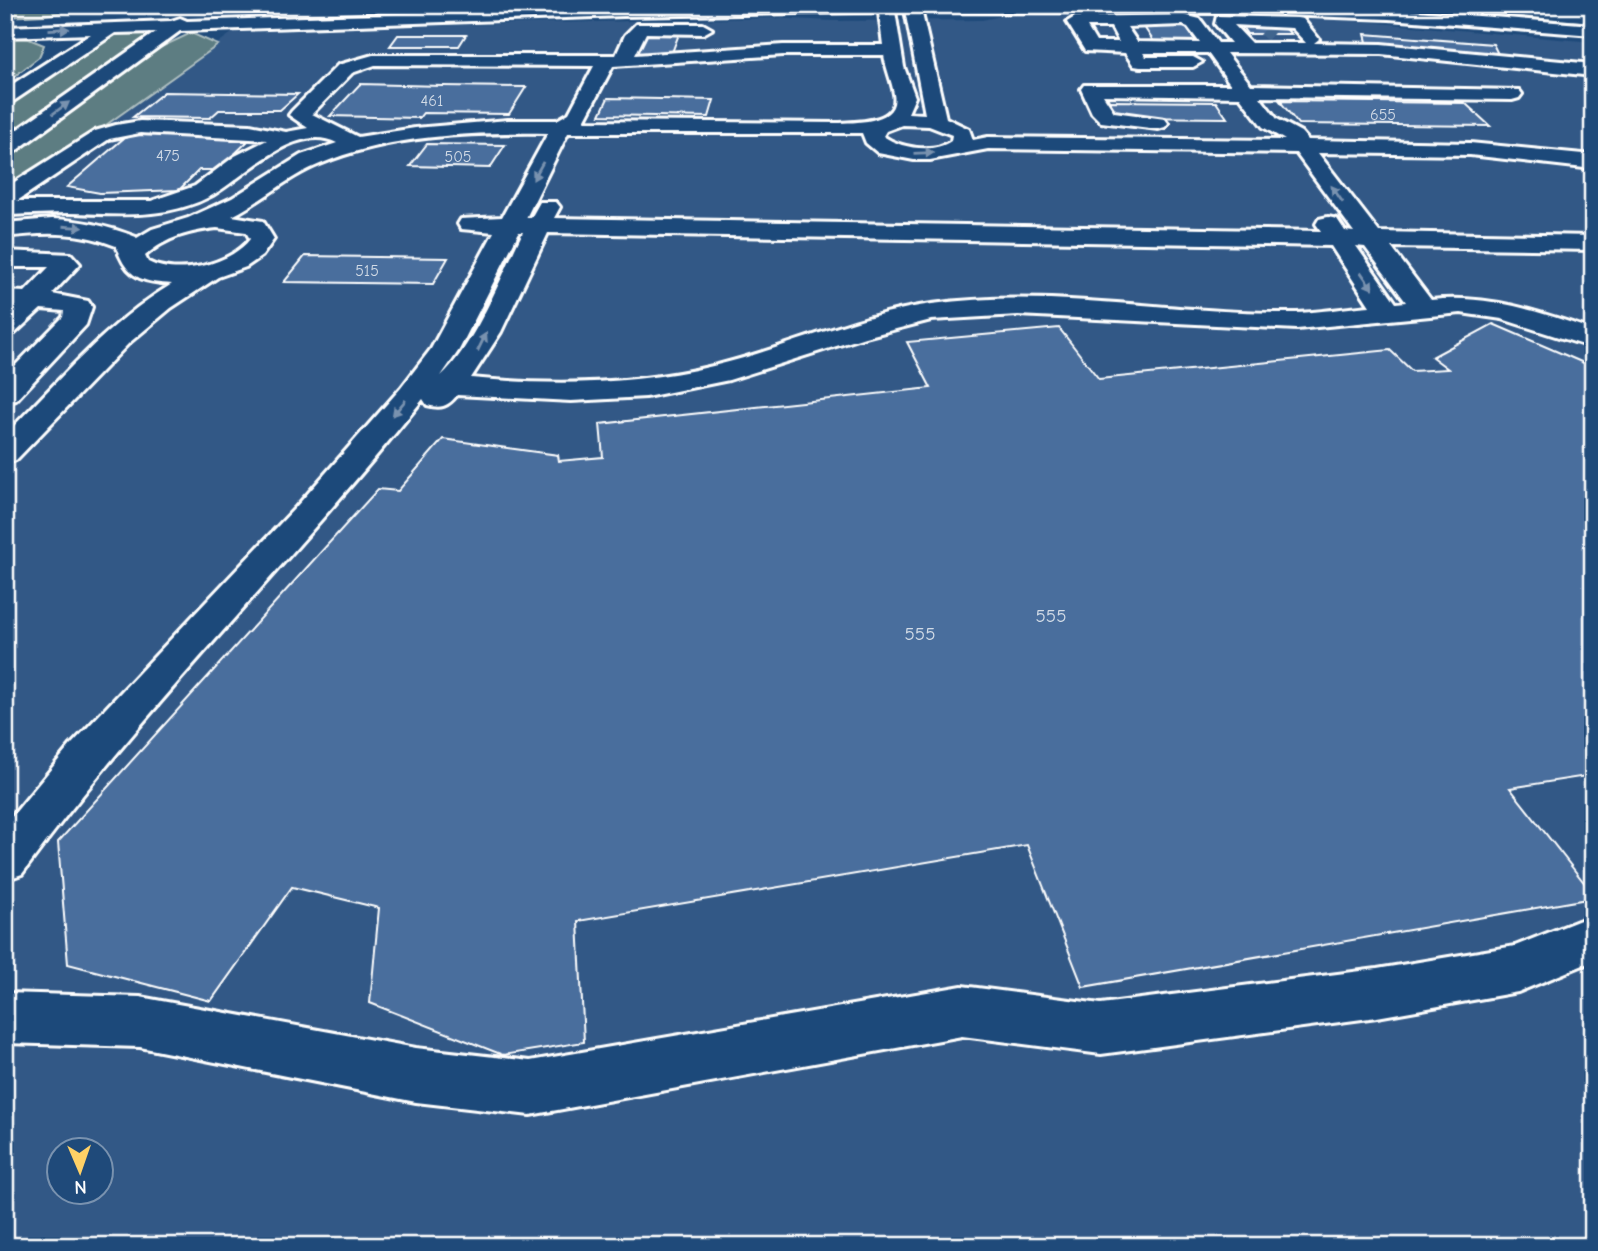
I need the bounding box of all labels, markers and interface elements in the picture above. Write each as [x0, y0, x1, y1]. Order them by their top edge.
one-way arrow [49, 23, 71, 34]
house number: 461 [421, 92, 443, 110]
one-way arrow [52, 101, 70, 115]
house number: 655 [1370, 106, 1396, 124]
house number: 475 [156, 147, 180, 165]
one-way arrow [914, 147, 936, 159]
house number: 505 [444, 148, 472, 166]
one-way arrow [533, 161, 544, 181]
one-way arrow [1331, 185, 1345, 203]
one-way arrow [62, 221, 84, 232]
house number: 515 [355, 262, 379, 280]
one-way arrow [1360, 272, 1374, 290]
one-way arrow [477, 332, 488, 352]
one-way arrow [392, 400, 407, 417]
house number: 555 [1036, 605, 1066, 627]
house number: 555 [905, 623, 935, 645]
north arrow [46, 1136, 116, 1206]
text: N [74, 1176, 87, 1198]

